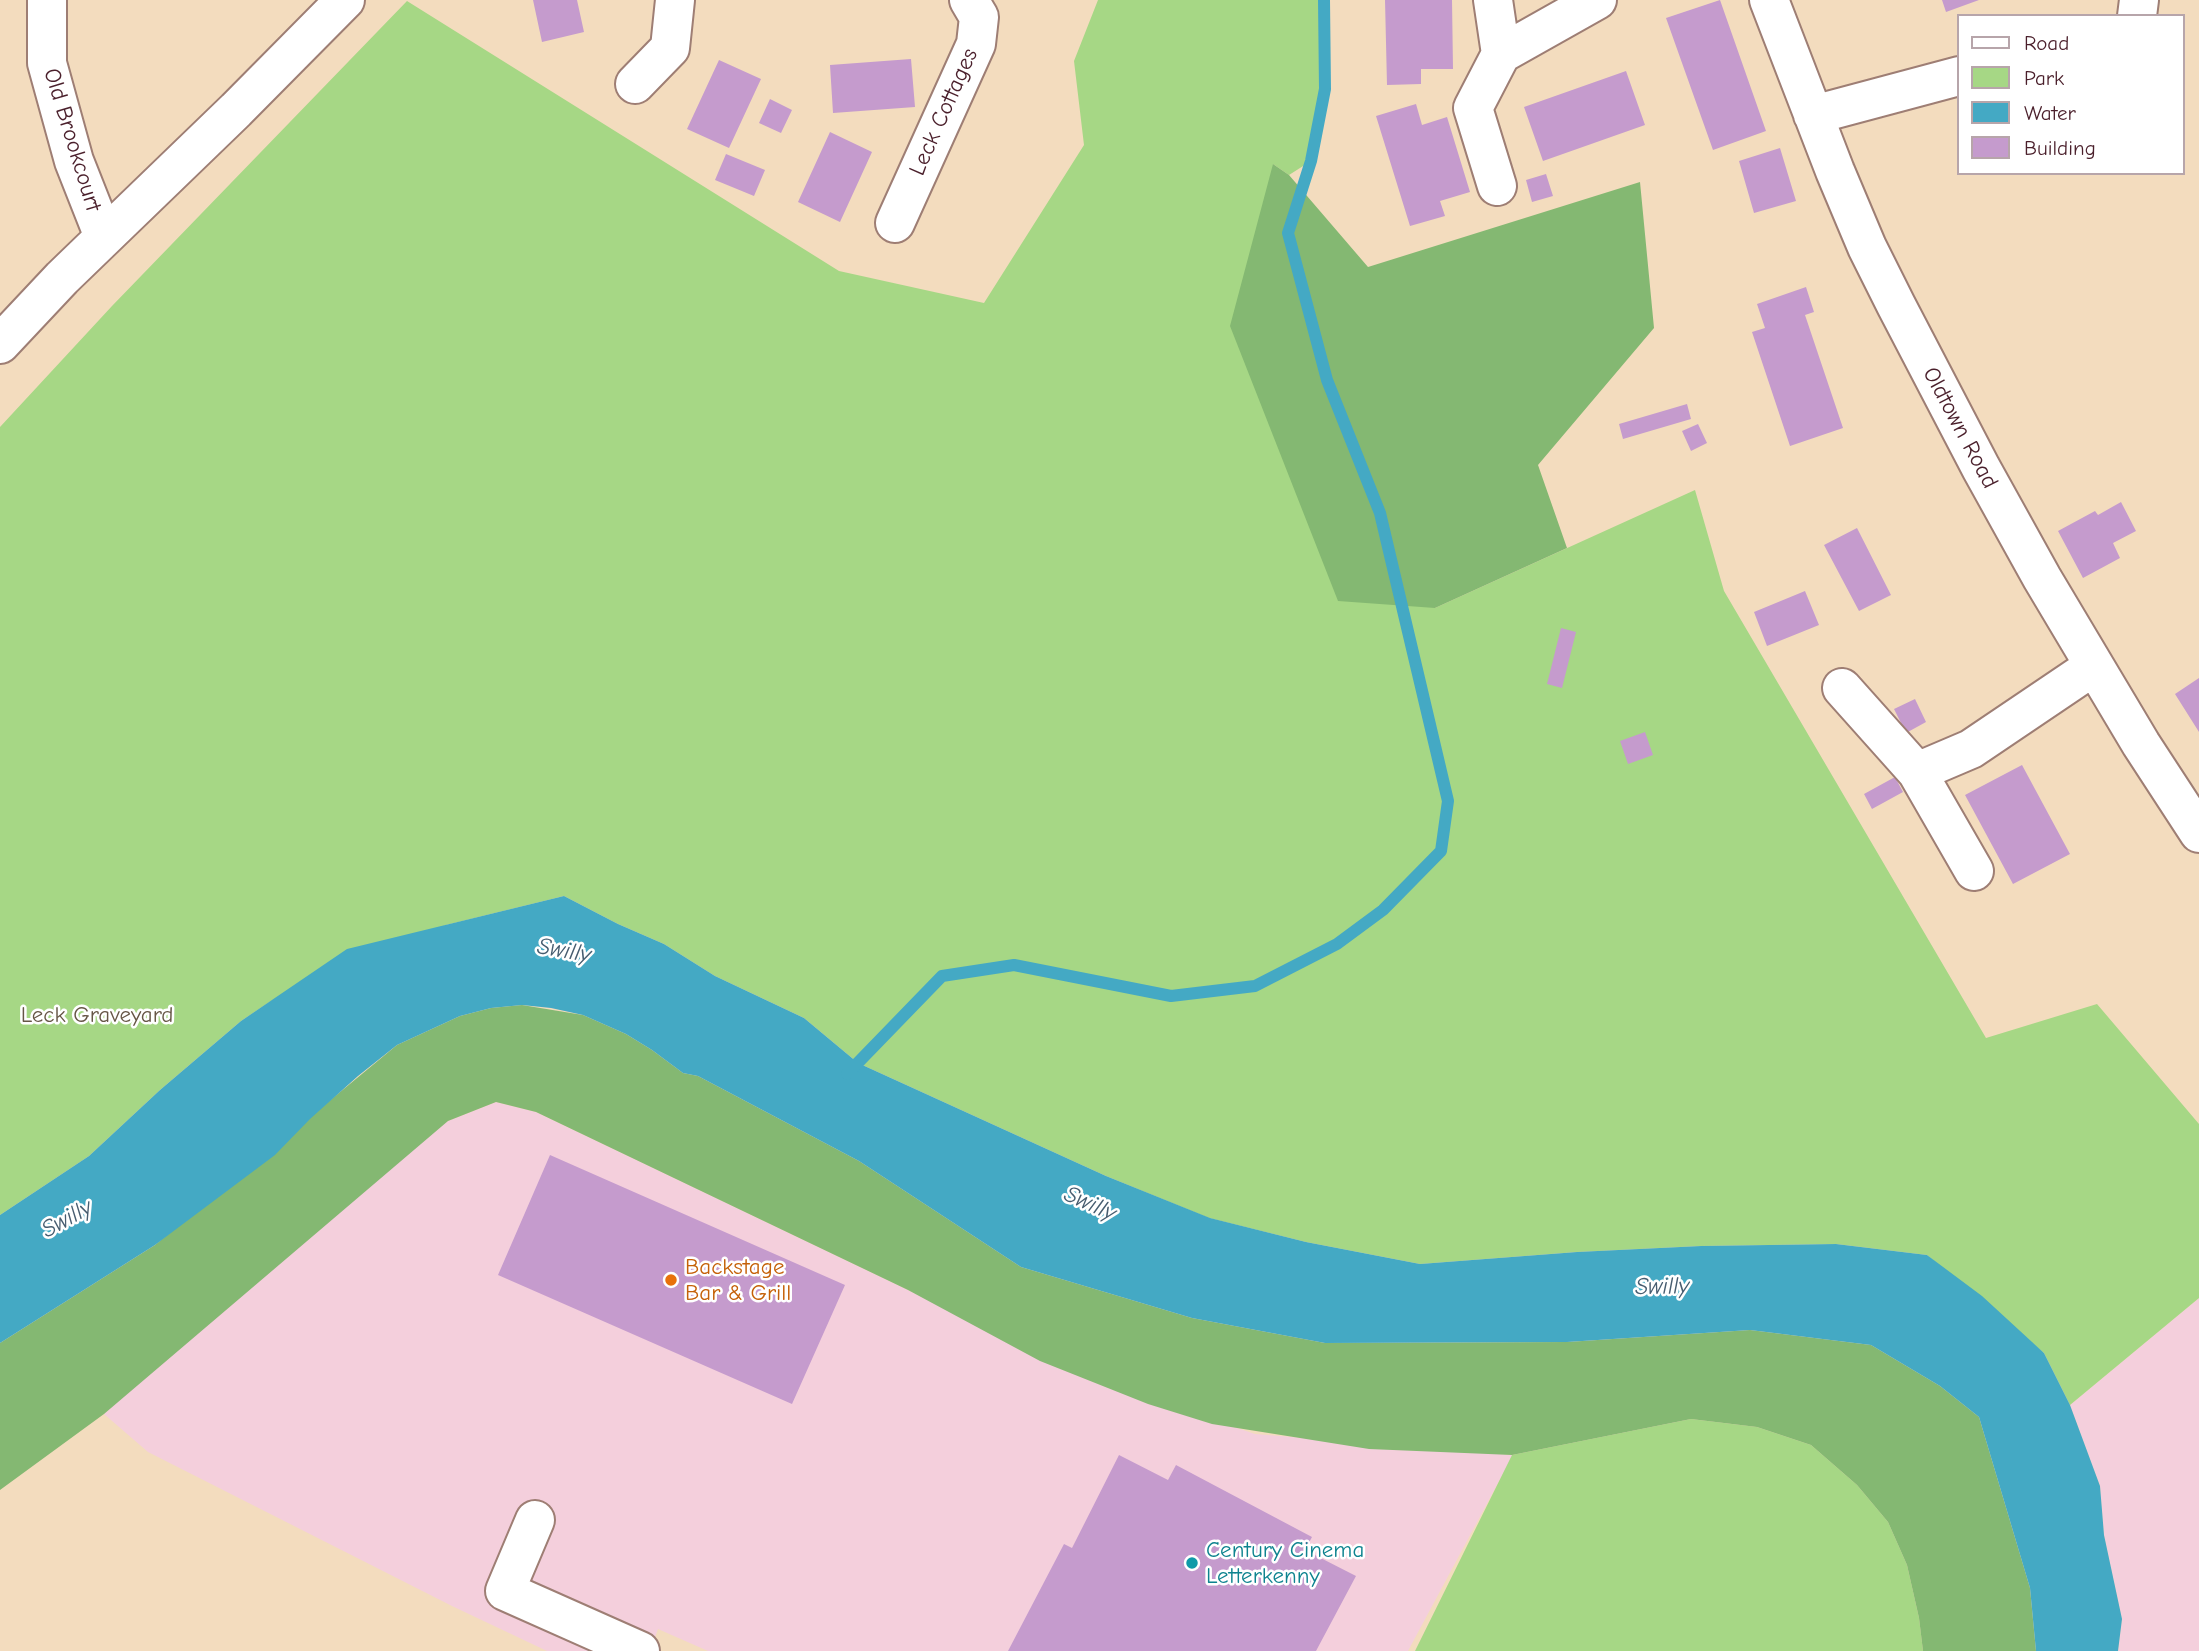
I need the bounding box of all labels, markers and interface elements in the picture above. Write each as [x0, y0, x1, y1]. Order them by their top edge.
legend [1958, 14, 2185, 175]
text: Road [2024, 31, 2069, 55]
street label: Leck Cottages [904, 44, 984, 180]
street label: Old Brookcourt [37, 65, 107, 215]
text: Park [2024, 66, 2064, 90]
text: Water [2024, 101, 2076, 125]
text: Building [2024, 136, 2096, 160]
street label: Oldtown Road [1916, 362, 2004, 494]
water label: Swilly [535, 932, 593, 970]
park label: Leck Graveyard [21, 1001, 173, 1029]
water label: Swilly [1059, 1180, 1121, 1228]
water label: Swilly [36, 1193, 98, 1245]
place label: Backstage Bar & Grill [685, 1253, 791, 1307]
marker: Backstage Bar & Grill [663, 1272, 679, 1288]
water label: Swilly [1635, 1272, 1689, 1302]
place label: Century Cinema Letterkenny [1206, 1536, 1364, 1590]
marker: Century Cinema Letterkenny [1184, 1555, 1200, 1571]

